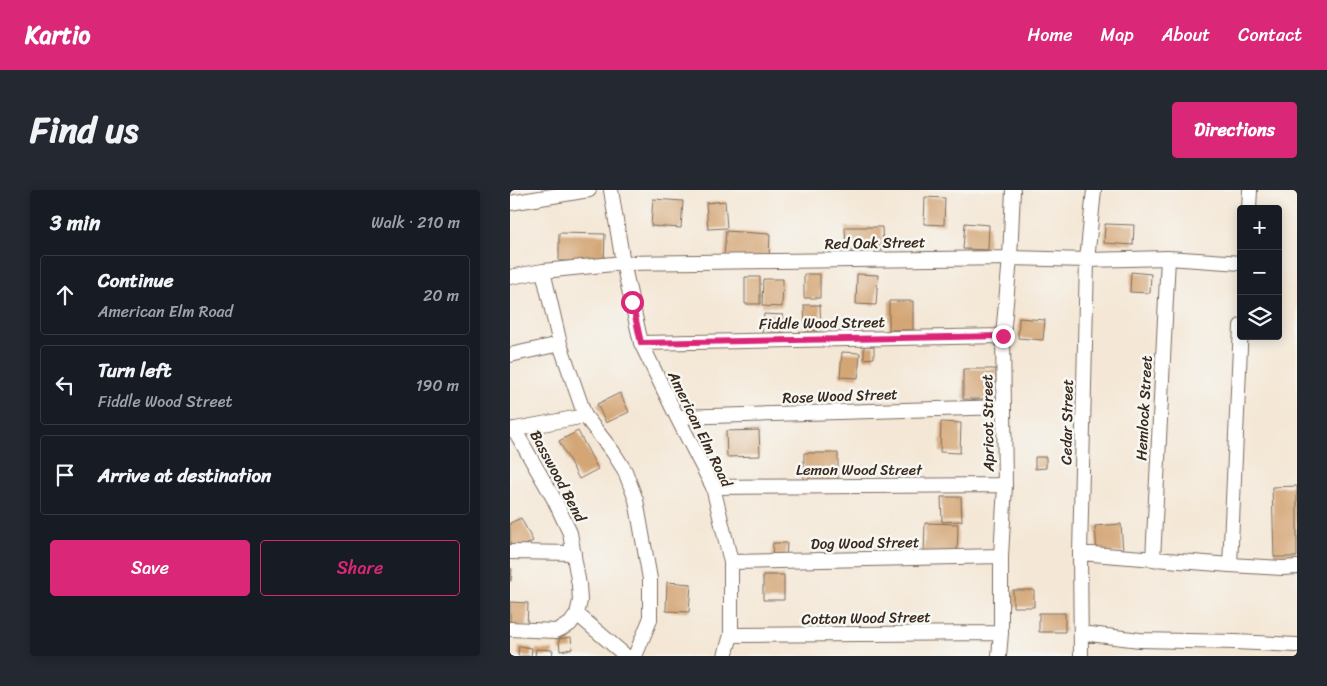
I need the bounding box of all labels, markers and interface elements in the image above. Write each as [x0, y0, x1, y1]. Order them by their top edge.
text: Kartio [25, 14, 90, 56]
text: Home [1028, 19, 1073, 51]
text: Map [1101, 19, 1134, 51]
text: About [1162, 19, 1210, 51]
text: Contact [1238, 19, 1302, 51]
text: Find us [30, 99, 138, 161]
button: Directions [1172, 102, 1297, 158]
text: 3 min [50, 204, 100, 242]
map controls [1237, 205, 1282, 340]
button: + [1237, 205, 1282, 250]
text: Walk · 210 m [371, 208, 460, 237]
street label: Red Oak Street [824, 229, 926, 257]
button: − [1237, 250, 1282, 295]
text: Continue [98, 264, 174, 297]
icon: ahead [51, 281, 79, 309]
text: 20 m [423, 281, 459, 310]
route start [621, 291, 644, 314]
button: layers [1237, 295, 1282, 340]
text: American Elm Road [98, 297, 233, 326]
street label: Fiddle Wood Street [759, 309, 886, 337]
route end [992, 325, 1015, 348]
text: Turn left [98, 354, 171, 387]
street label: Hemlock Street [1128, 354, 1160, 461]
street label: American Elm Road [660, 366, 740, 493]
icon: left [51, 371, 79, 399]
text: 190 m [416, 371, 459, 400]
street label: Apricot Street [974, 374, 1002, 473]
street label: Cedar Street [1053, 379, 1081, 465]
street label: Rose Wood Street [782, 381, 899, 411]
text: Fiddle Wood Street [98, 387, 232, 416]
street label: Basswood Bend [523, 425, 594, 528]
street label: Lemon Wood Street [796, 457, 923, 483]
text: Arrive at destination [98, 459, 271, 492]
icon: arrive [51, 461, 79, 489]
street label: Dog Wood Street [810, 529, 920, 557]
button: Save [50, 540, 250, 596]
button: Share [260, 540, 460, 596]
street label: Cotton Wood Street [801, 604, 931, 632]

